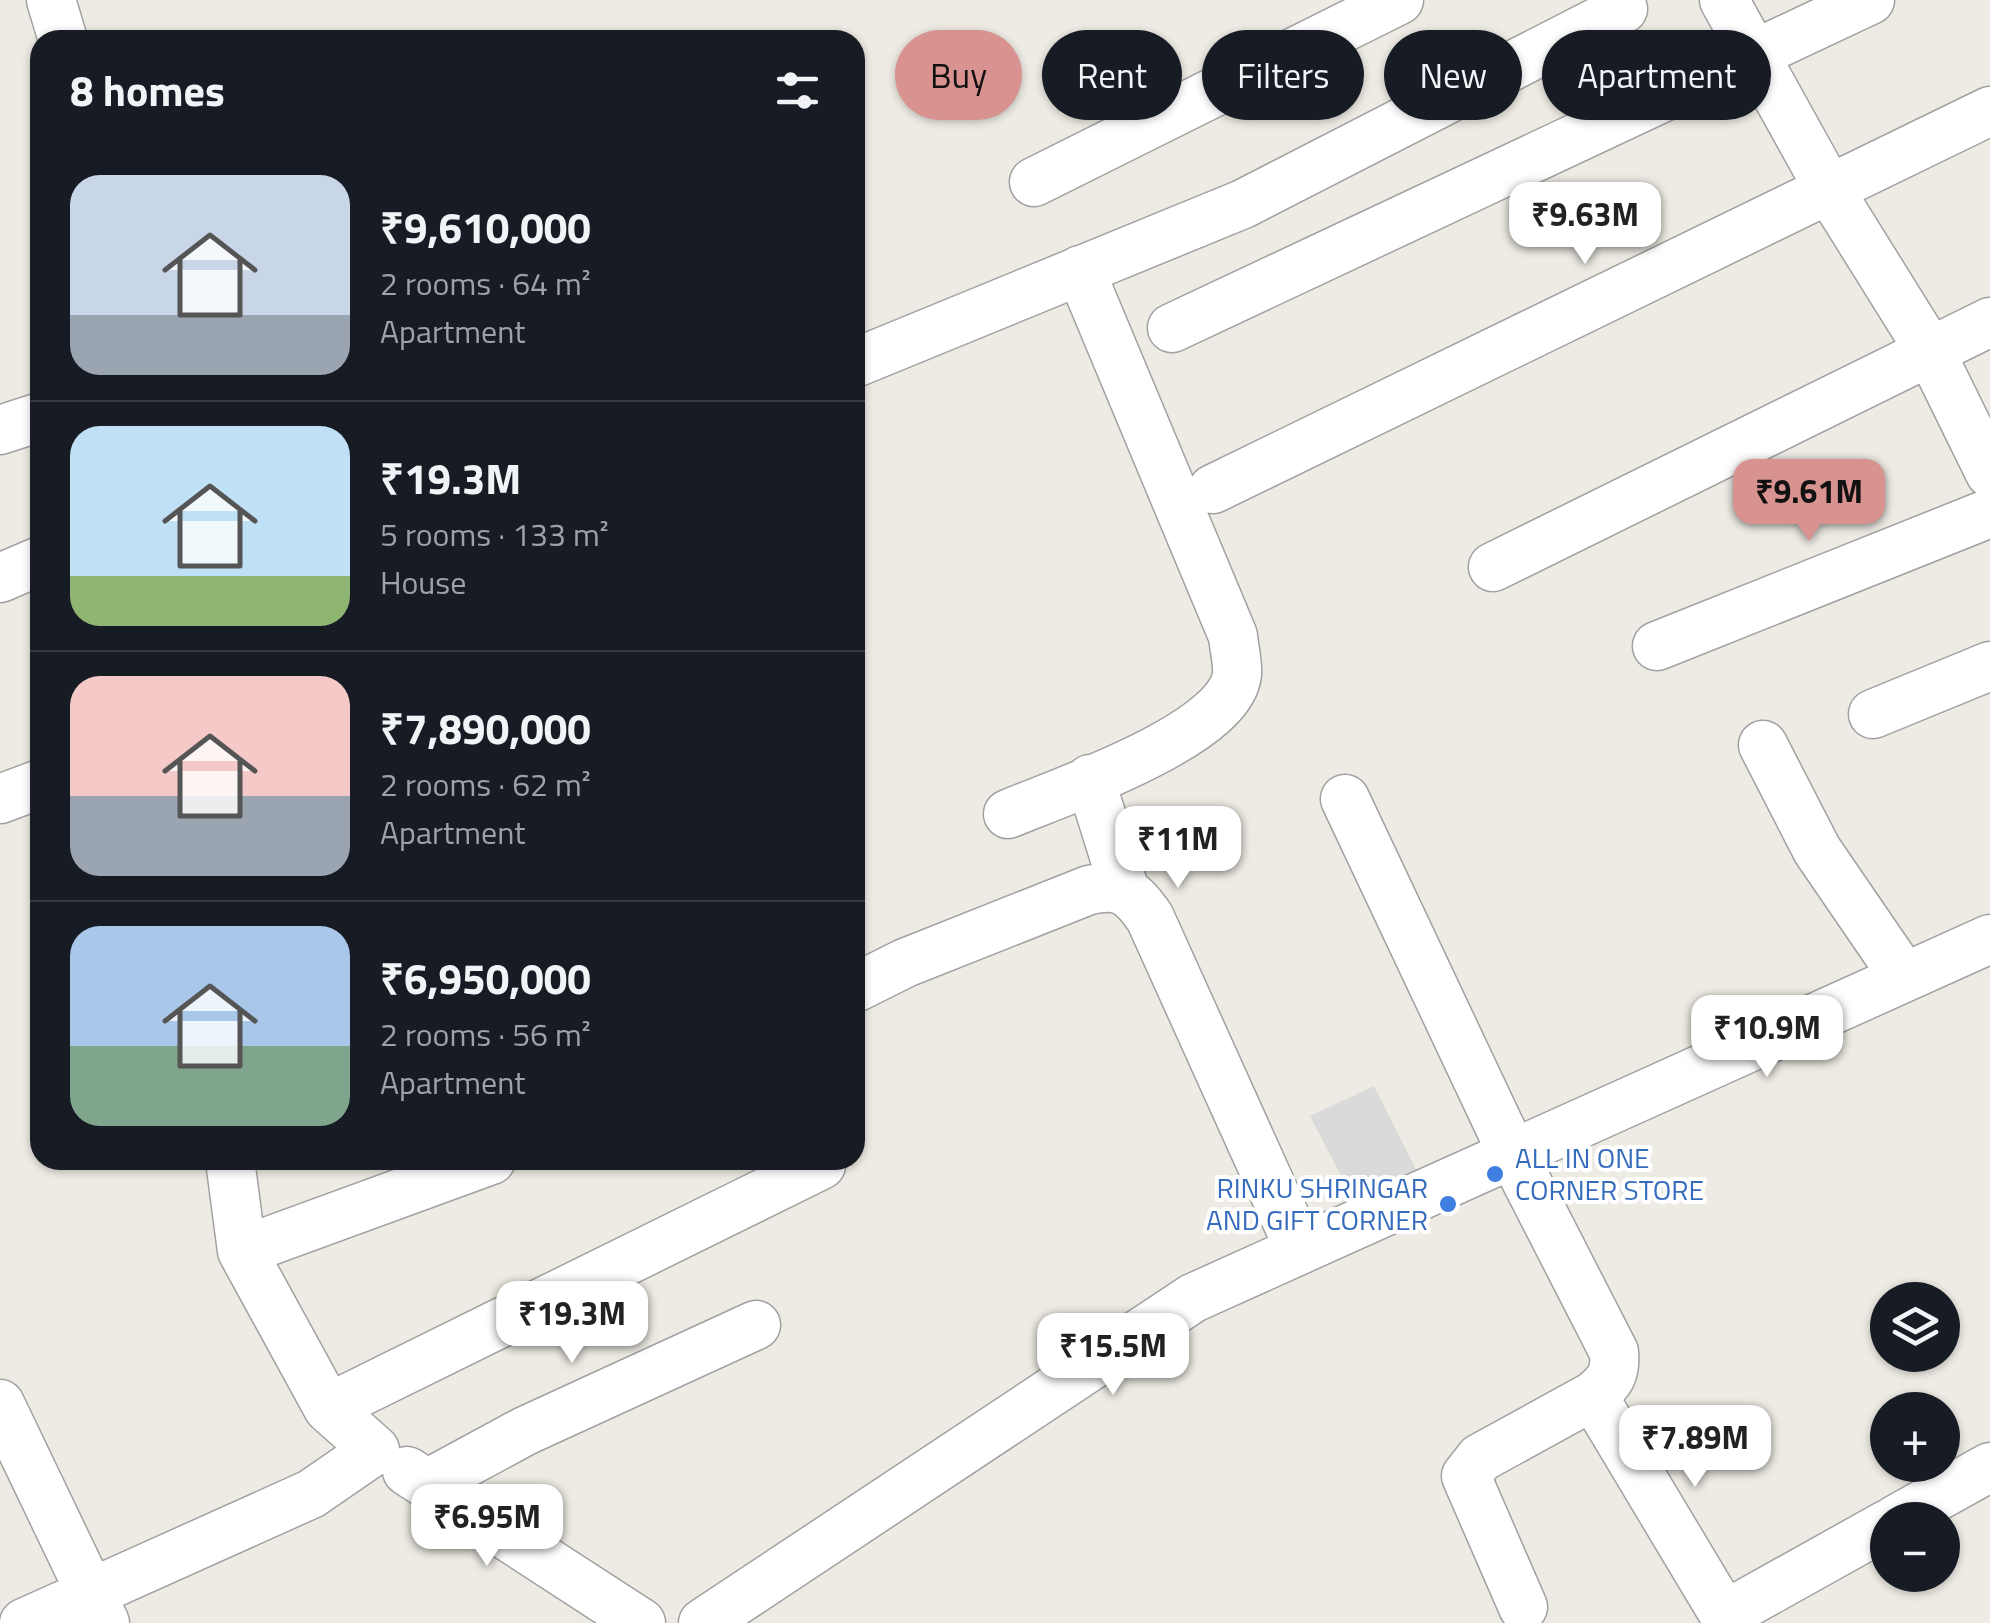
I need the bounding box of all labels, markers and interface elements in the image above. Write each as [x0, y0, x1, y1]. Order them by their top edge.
chip: Buy [895, 30, 1022, 120]
chip: Rent [1042, 30, 1182, 120]
chip: Filters [1202, 30, 1364, 120]
chip: New [1384, 30, 1522, 120]
chip: Apartment [1542, 30, 1771, 120]
text: 8 homes [70, 58, 225, 122]
icon: filters [770, 63, 825, 118]
pin: ₹9.63M [1504, 182, 1666, 267]
text: ₹9.63M [1531, 190, 1639, 238]
text: ₹9,610,000 [380, 195, 591, 259]
icon: home [150, 215, 270, 335]
text: 2 rooms · 64 m² [380, 259, 591, 307]
text: Apartment [380, 307, 526, 355]
text: ₹19.3M [380, 446, 521, 510]
pin: ₹9.61M [1728, 459, 1890, 544]
icon: home [150, 466, 270, 586]
text: ₹9.61M [1755, 467, 1863, 515]
text: 5 rooms · 133 m² [380, 510, 609, 558]
text: House [380, 558, 466, 606]
text: ₹7,890,000 [380, 696, 591, 760]
icon: home [150, 716, 270, 836]
text: 2 rooms · 62 m² [380, 760, 591, 808]
pin: ₹11M [1119, 806, 1237, 891]
text: Apartment [380, 808, 526, 856]
text: ₹11M [1137, 814, 1219, 862]
text: ₹6,950,000 [380, 946, 591, 1010]
icon: home [150, 966, 270, 1086]
pin: ₹10.9M [1686, 995, 1848, 1080]
text: ₹10.9M [1713, 1003, 1821, 1051]
text: 2 rooms · 56 m² [380, 1010, 591, 1058]
text: Apartment [380, 1058, 526, 1106]
place label: ALL IN ONE CORNER STORE [1515, 1136, 1704, 1211]
marker: ALL IN ONE CORNER STORE [1484, 1163, 1506, 1185]
place label: RINKU SHRINGAR AND GIFT CORNER [1206, 1166, 1428, 1241]
marker: RINKU SHRINGAR AND GIFT CORNER [1437, 1193, 1459, 1215]
pin: ₹19.3M [491, 1281, 653, 1366]
map controls [1870, 1282, 1960, 1592]
button: layers [1870, 1282, 1960, 1372]
text: ₹19.3M [518, 1289, 626, 1337]
pin: ₹15.5M [1032, 1313, 1194, 1398]
text: ₹15.5M [1059, 1321, 1167, 1369]
button: + [1870, 1392, 1960, 1482]
pin: ₹7.89M [1614, 1405, 1776, 1490]
text: ₹7.89M [1641, 1413, 1749, 1461]
pin: ₹6.95M [406, 1484, 568, 1569]
text: ₹6.95M [433, 1492, 541, 1540]
button: − [1870, 1502, 1960, 1592]

